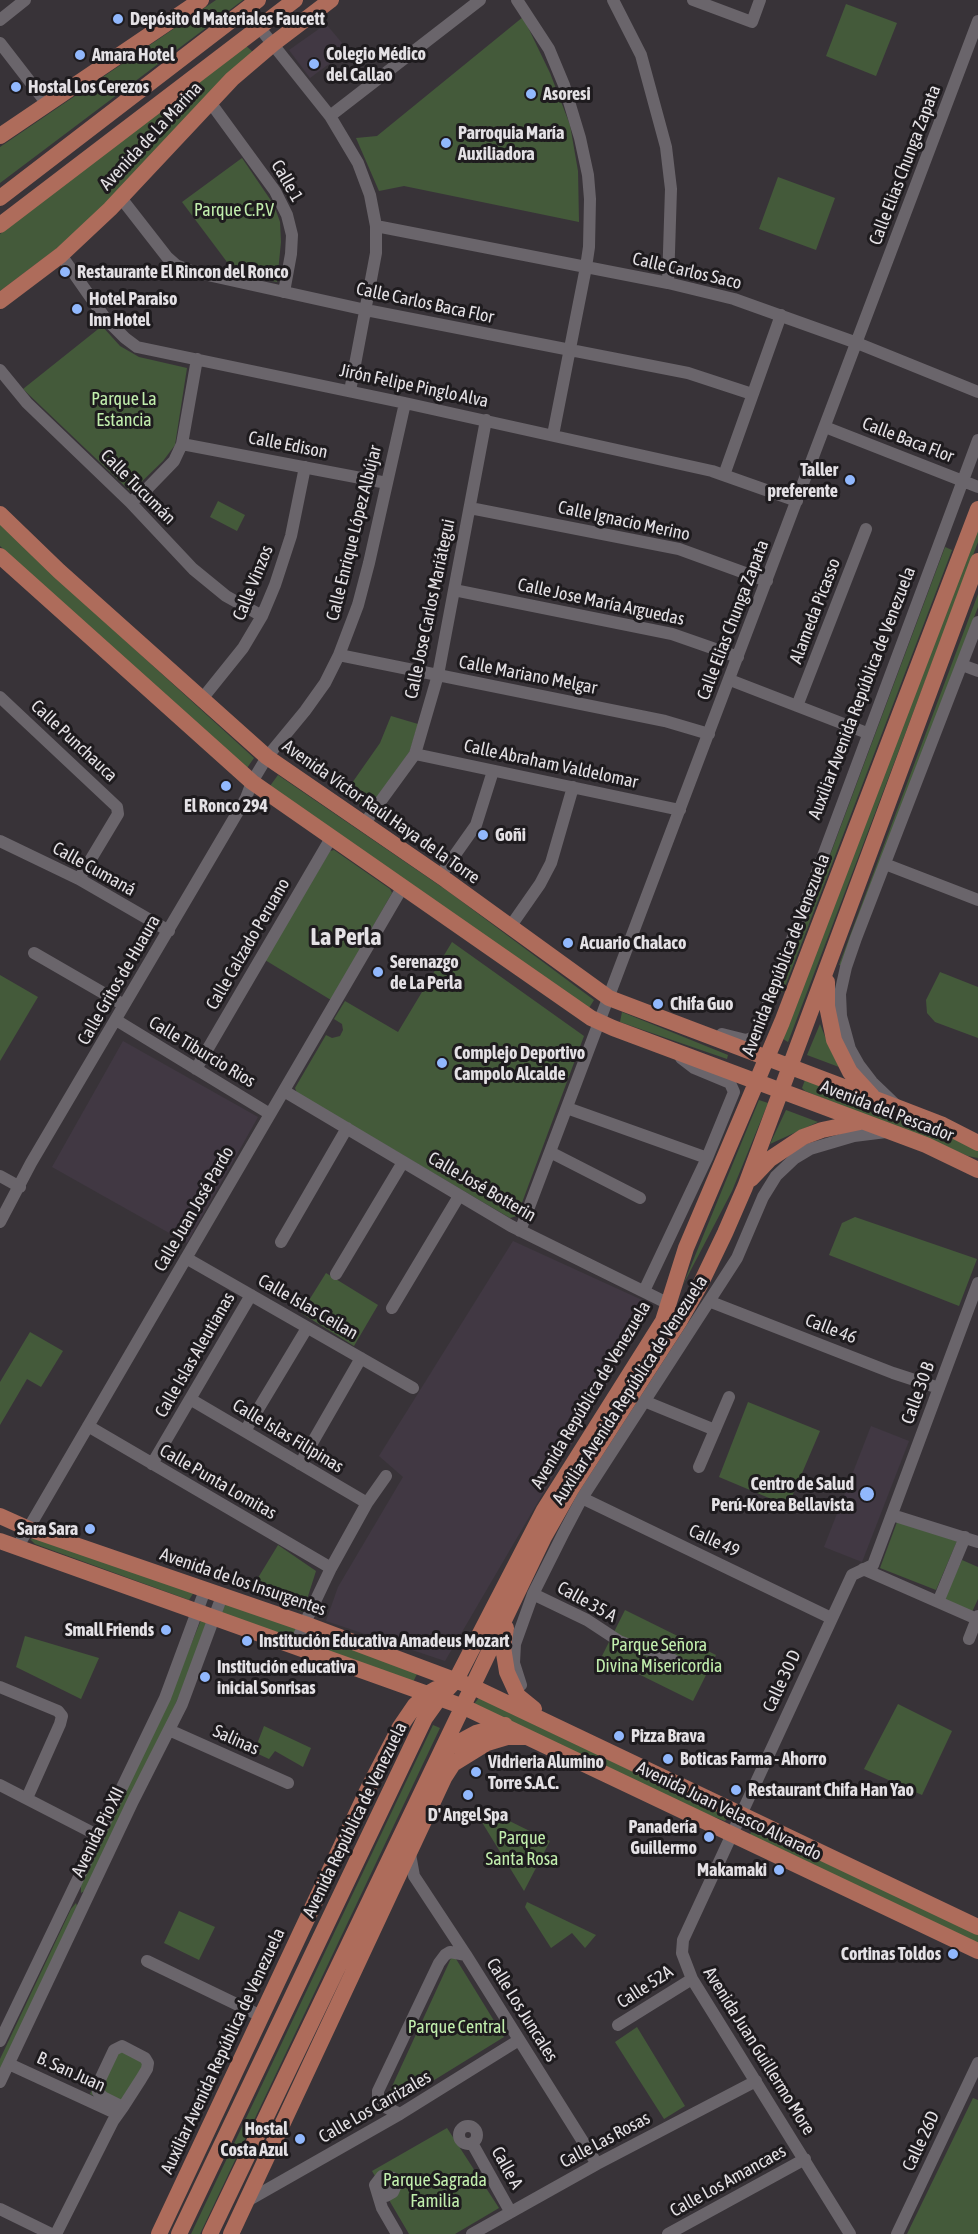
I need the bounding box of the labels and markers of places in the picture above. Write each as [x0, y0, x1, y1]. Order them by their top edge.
place label: Depósito d Materiales Faucett [130, 8, 325, 30]
marker: Depósito d Materiales Faucett [111, 12, 125, 26]
place label: Colegio Médico del Callao [326, 43, 426, 86]
place label: Amara Hotel [92, 44, 175, 66]
marker: Amara Hotel [73, 48, 87, 62]
marker: Colegio Médico del Callao [307, 57, 321, 71]
place label: Hostal Los Cerezos [28, 76, 149, 98]
marker: Hostal Los Cerezos [9, 80, 23, 94]
place label: Asoresi [543, 83, 591, 105]
marker: Asoresi [524, 87, 538, 101]
place label: Parroquia María Auxiliadora [458, 122, 564, 164]
marker: Parroquia María Auxiliadora [439, 136, 453, 150]
place label: Restaurante El Rincon del Ronco [77, 261, 289, 283]
marker: Restaurante El Rincon del Ronco [58, 265, 72, 279]
place label: Hotel Paraiso Inn Hotel [89, 288, 177, 330]
marker: Hotel Paraiso Inn Hotel [70, 302, 84, 316]
place label: Taller preferente [767, 459, 838, 502]
marker: Taller preferente [843, 473, 857, 487]
marker: El Ronco 294 [219, 779, 233, 793]
place label: El Ronco 294 [184, 795, 268, 817]
place label: Goñi [495, 824, 526, 846]
marker: Goñi [476, 828, 490, 842]
place label: Acuario Chalaco [580, 932, 686, 954]
marker: Acuario Chalaco [561, 936, 575, 950]
place label: Serenazgo de La Perla [390, 951, 462, 994]
marker: Serenazgo de La Perla [371, 965, 385, 979]
place label: Chifa Guo [670, 993, 733, 1015]
marker: Chifa Guo [651, 997, 665, 1011]
place label: Complejo Deportivo Campolo Alcalde [454, 1042, 585, 1084]
marker: Complejo Deportivo Campolo Alcalde [435, 1056, 449, 1070]
place label: Centro de Salud Perú-Korea Bellavista [711, 1473, 854, 1516]
marker: Centro de Salud Perú-Korea Bellavista [858, 1485, 876, 1503]
place label: Sara Sara [17, 1518, 78, 1540]
marker: Sara Sara [83, 1522, 97, 1536]
place label: Small Friends [65, 1619, 154, 1641]
marker: Small Friends [159, 1623, 173, 1637]
place label: Institución Educativa Amadeus Mozart [259, 1630, 510, 1652]
marker: Institución Educativa Amadeus Mozart [240, 1634, 254, 1648]
place label: Institución educativa inicial Sonrisas [217, 1656, 356, 1698]
marker: Institución educativa inicial Sonrisas [198, 1670, 212, 1684]
place label: Pizza Brava [631, 1725, 705, 1747]
marker: Pizza Brava [612, 1729, 626, 1743]
place label: Boticas Farma - Ahorro [680, 1748, 827, 1770]
place label: Vidrieria Alumino Torre S.A.C. [488, 1751, 604, 1794]
marker: Boticas Farma - Ahorro [661, 1752, 675, 1766]
marker: Vidrieria Alumino Torre S.A.C. [469, 1765, 483, 1779]
place label: Restaurant Chifa Han Yao [748, 1779, 914, 1801]
marker: Restaurant Chifa Han Yao [729, 1783, 743, 1797]
marker: D' Angel Spa [461, 1788, 475, 1802]
place label: D' Angel Spa [428, 1804, 508, 1826]
place label: Panadería Guillermo [629, 1816, 697, 1858]
marker: Panadería Guillermo [702, 1830, 716, 1844]
place label: Makamaki [697, 1859, 767, 1881]
marker: Makamaki [772, 1863, 786, 1877]
place label: Cortinas Toldos [841, 1943, 941, 1965]
marker: Cortinas Toldos [946, 1947, 960, 1961]
place label: Hostal Costa Azul [220, 2118, 288, 2160]
marker: Hostal Costa Azul [293, 2132, 307, 2146]

